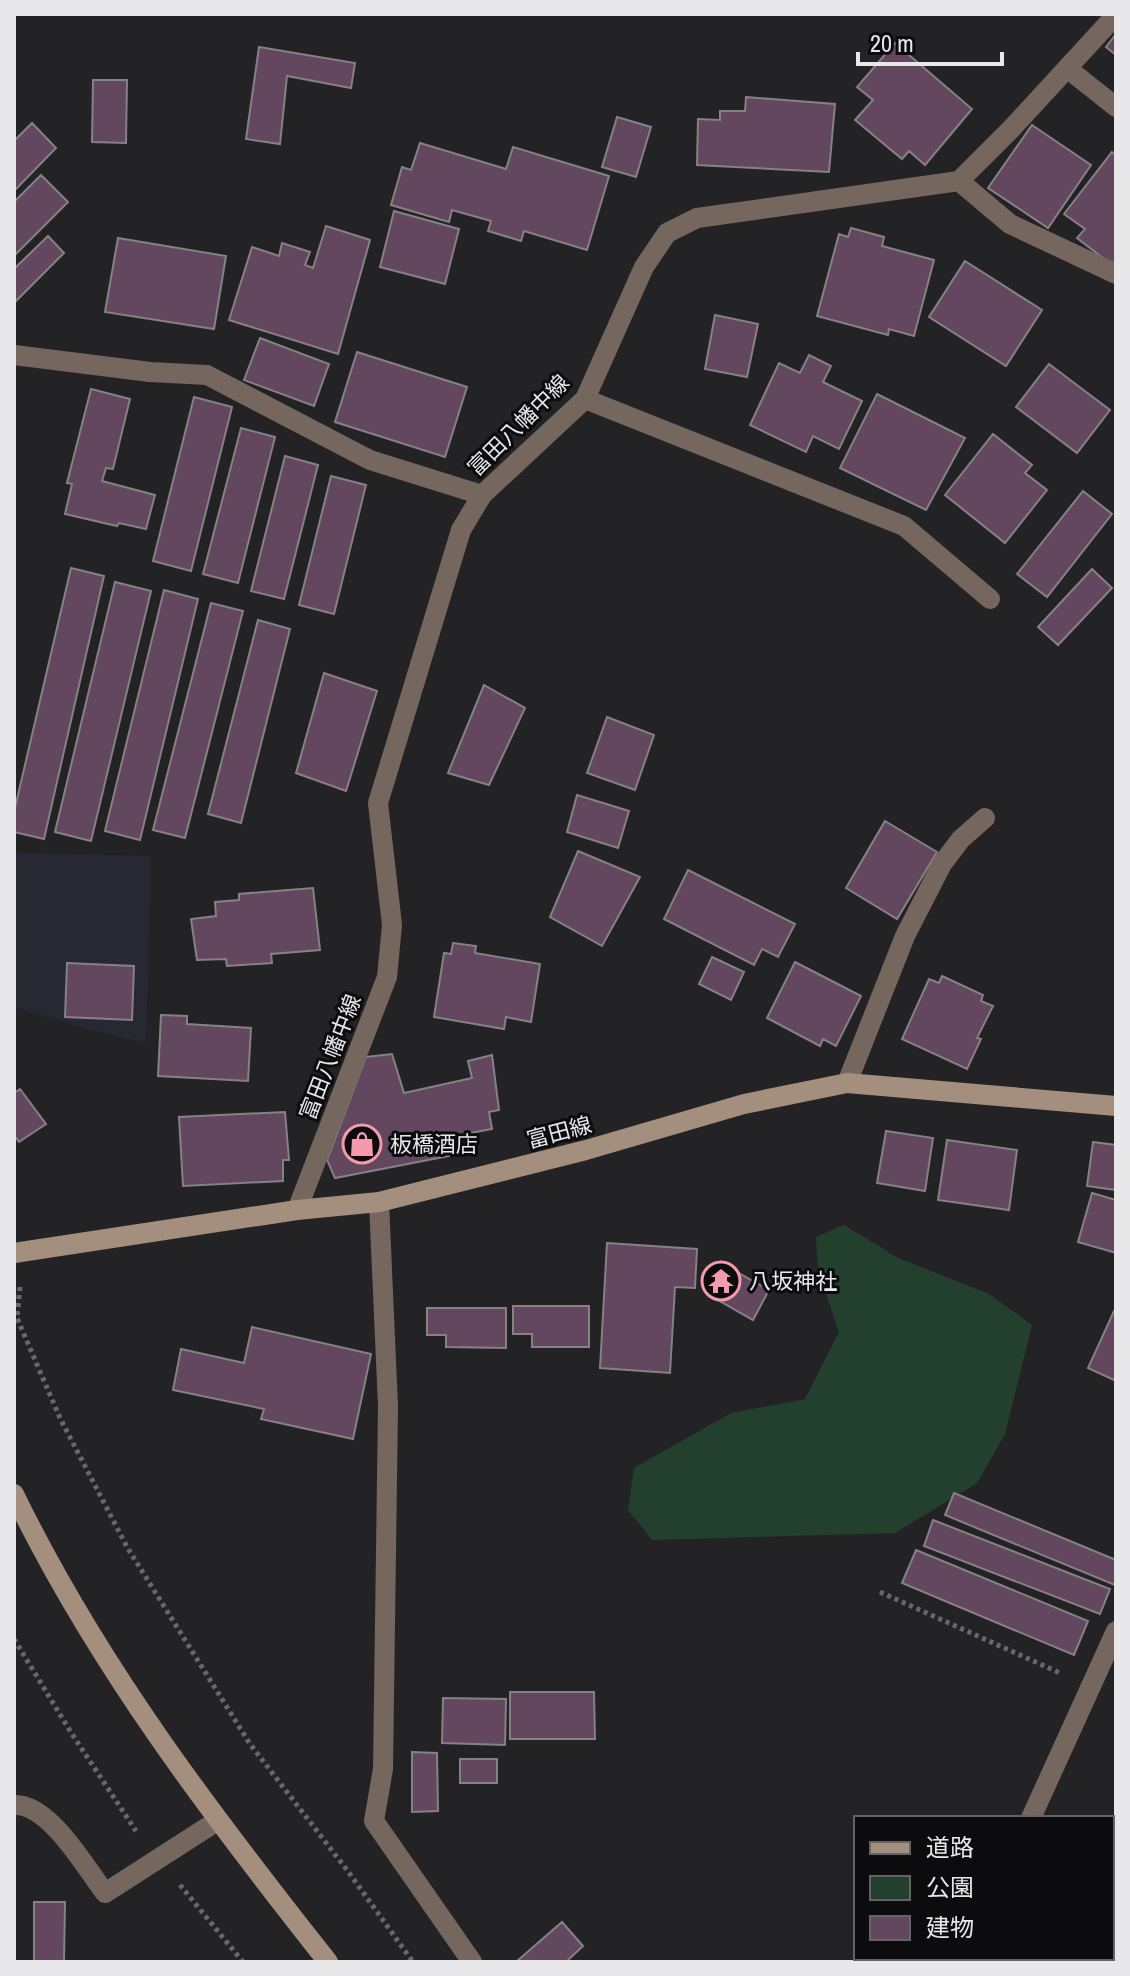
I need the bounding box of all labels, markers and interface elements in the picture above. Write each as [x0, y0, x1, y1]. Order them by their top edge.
scale bar [858, 16, 1002, 66]
text: 20 m [870, 27, 914, 59]
street label: 富田八幡中線 [461, 368, 575, 482]
street label: 富田八幡中線 [292, 990, 368, 1124]
street label: 富田線 [523, 1109, 595, 1155]
shop icon: 板橋酒店 [341, 1123, 383, 1165]
place label: 板橋酒店 [390, 1129, 478, 1159]
temple icon: 八坂神社 [700, 1260, 742, 1302]
place label: 八坂神社 [749, 1266, 837, 1296]
legend [854, 1816, 1114, 1960]
text: 道路 [926, 1831, 974, 1863]
text: 公園 [926, 1871, 974, 1903]
text: 建物 [926, 1911, 974, 1943]

